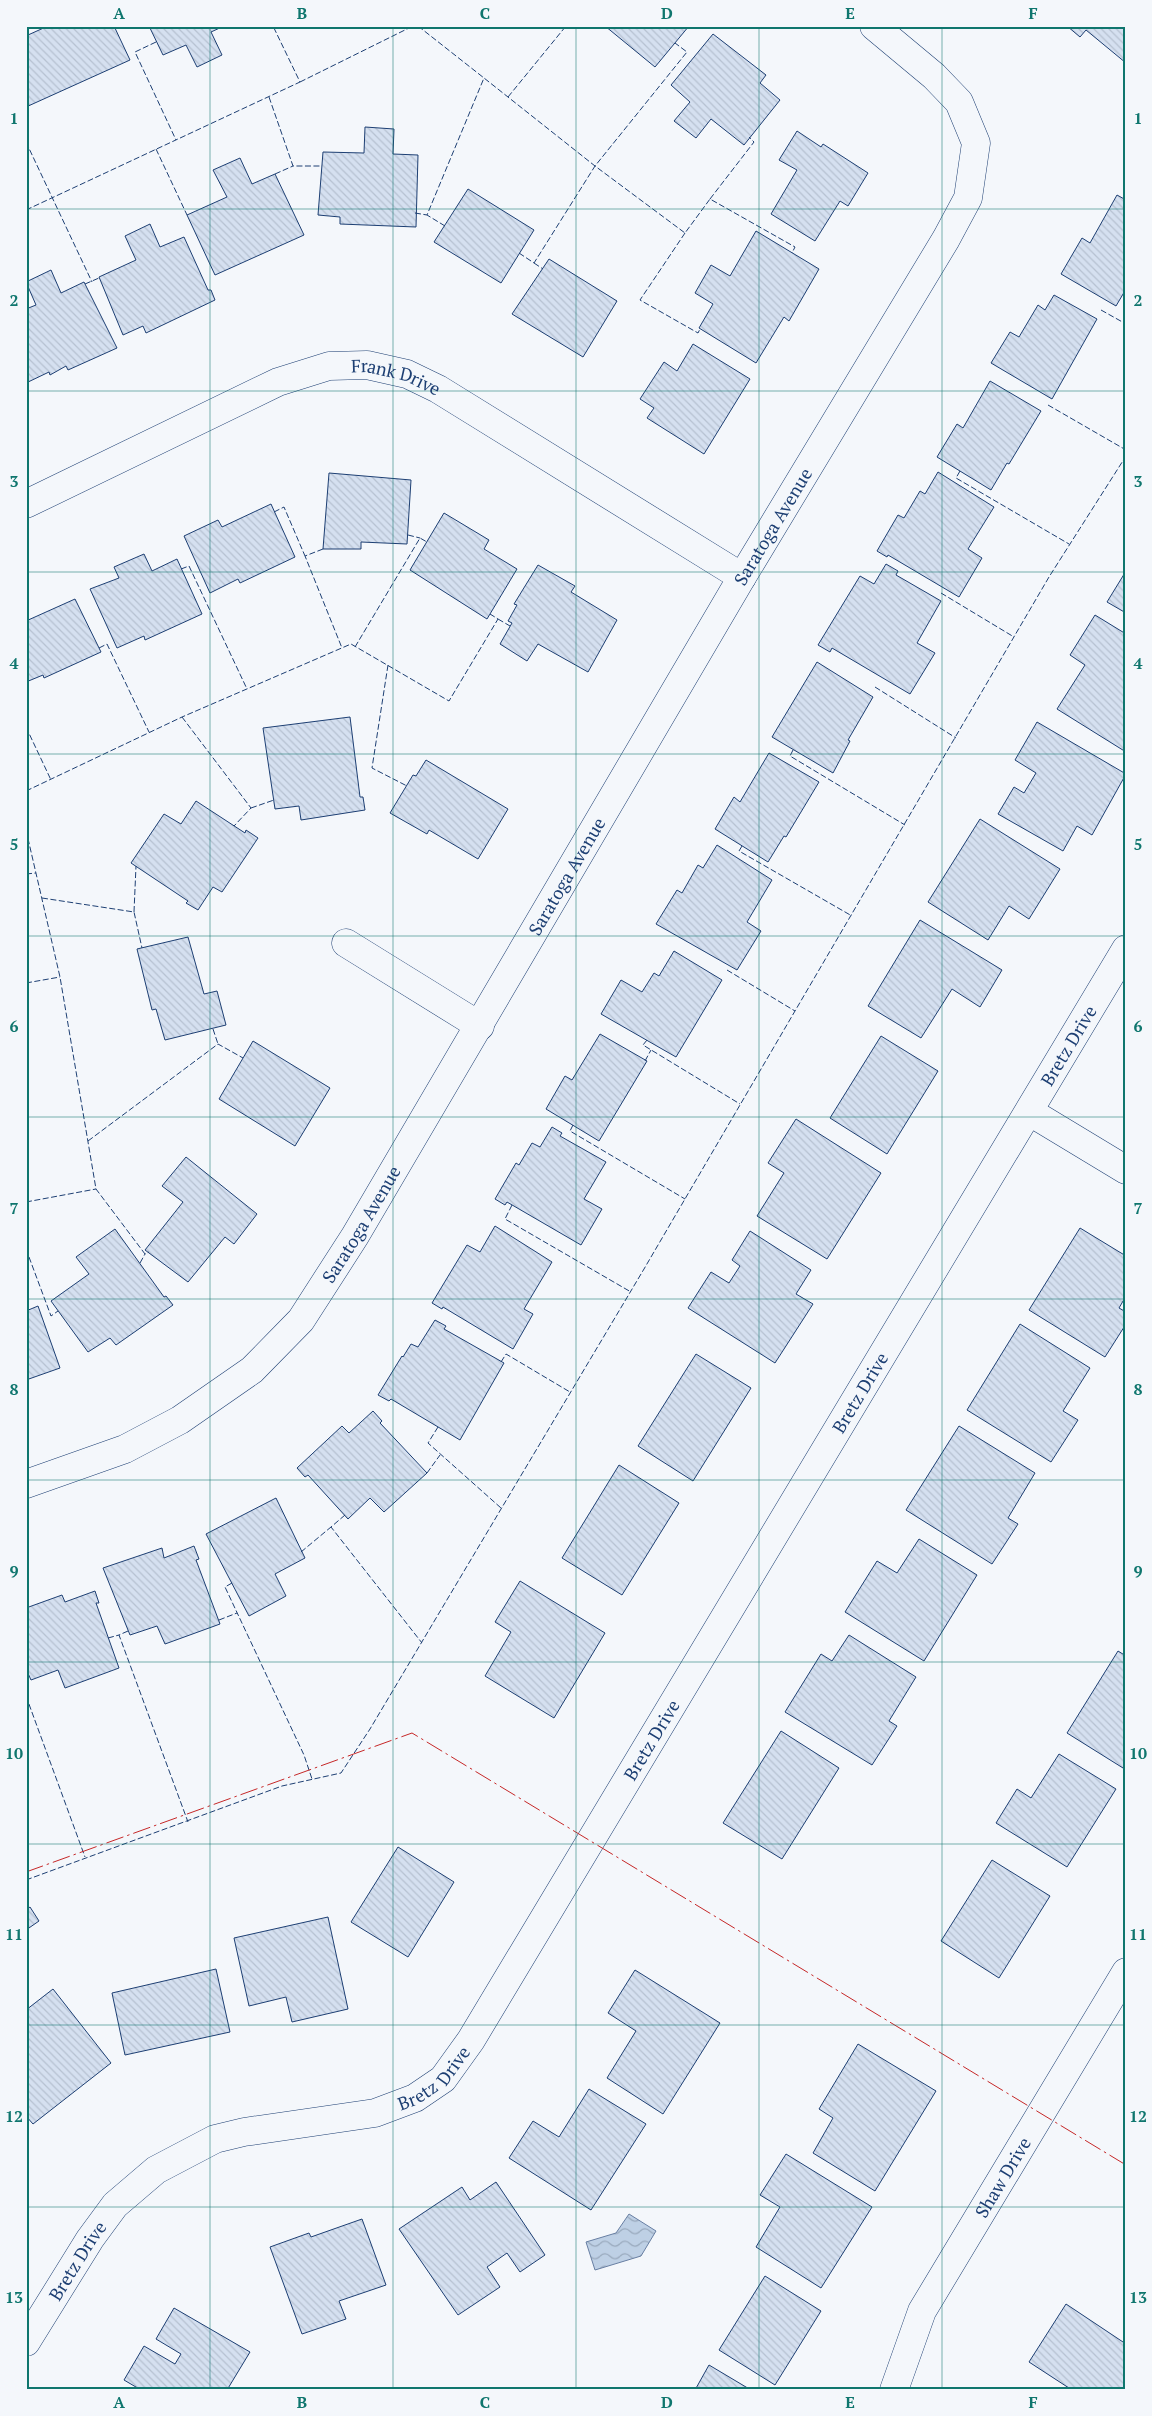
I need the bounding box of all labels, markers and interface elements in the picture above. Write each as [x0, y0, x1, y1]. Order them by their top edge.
text: A [113, 2, 125, 24]
text: B [297, 2, 307, 24]
text: C [480, 2, 490, 24]
text: D [661, 2, 673, 24]
text: E [845, 2, 855, 24]
text: F [1028, 2, 1038, 24]
text: 1 [9, 107, 19, 129]
text: 1 [1133, 107, 1143, 129]
text: 2 [9, 289, 19, 311]
text: 2 [1133, 289, 1143, 311]
street label: Frank Drive [351, 353, 445, 401]
street label: Saratoga Avenue [728, 463, 817, 589]
text: 3 [9, 470, 19, 492]
text: 3 [1133, 470, 1143, 492]
text: 4 [9, 652, 19, 674]
text: 4 [1133, 652, 1143, 674]
street label: Saratoga Avenue [522, 813, 610, 940]
text: 5 [9, 833, 19, 855]
text: 5 [1133, 833, 1143, 855]
street label: Bretz Drive [1035, 1001, 1102, 1090]
text: 6 [9, 1015, 19, 1037]
text: 6 [1133, 1015, 1143, 1037]
street label: Saratoga Avenue [316, 1161, 406, 1287]
text: 7 [9, 1197, 19, 1219]
text: 7 [1133, 1197, 1143, 1219]
street label: Bretz Drive [826, 1348, 893, 1437]
text: 8 [9, 1378, 19, 1400]
text: 8 [1133, 1378, 1143, 1400]
text: 9 [9, 1560, 19, 1582]
text: 9 [1133, 1560, 1143, 1582]
street label: Bretz Drive [618, 1695, 685, 1784]
text: 10 [5, 1742, 23, 1764]
text: 10 [1129, 1742, 1147, 1764]
text: 11 [5, 1923, 23, 1945]
text: 11 [1129, 1923, 1147, 1945]
street label: Bretz Drive [394, 2041, 475, 2116]
text: 12 [5, 2105, 23, 2127]
text: 12 [1129, 2105, 1147, 2127]
street label: Shaw Drive [969, 2133, 1036, 2222]
street label: Bretz Drive [43, 2216, 111, 2305]
text: 13 [5, 2286, 23, 2308]
text: 13 [1129, 2286, 1147, 2308]
text: A [113, 2391, 125, 2413]
text: B [297, 2391, 307, 2413]
text: C [480, 2391, 490, 2413]
text: D [661, 2391, 673, 2413]
text: E [845, 2391, 855, 2413]
text: F [1028, 2391, 1038, 2413]

